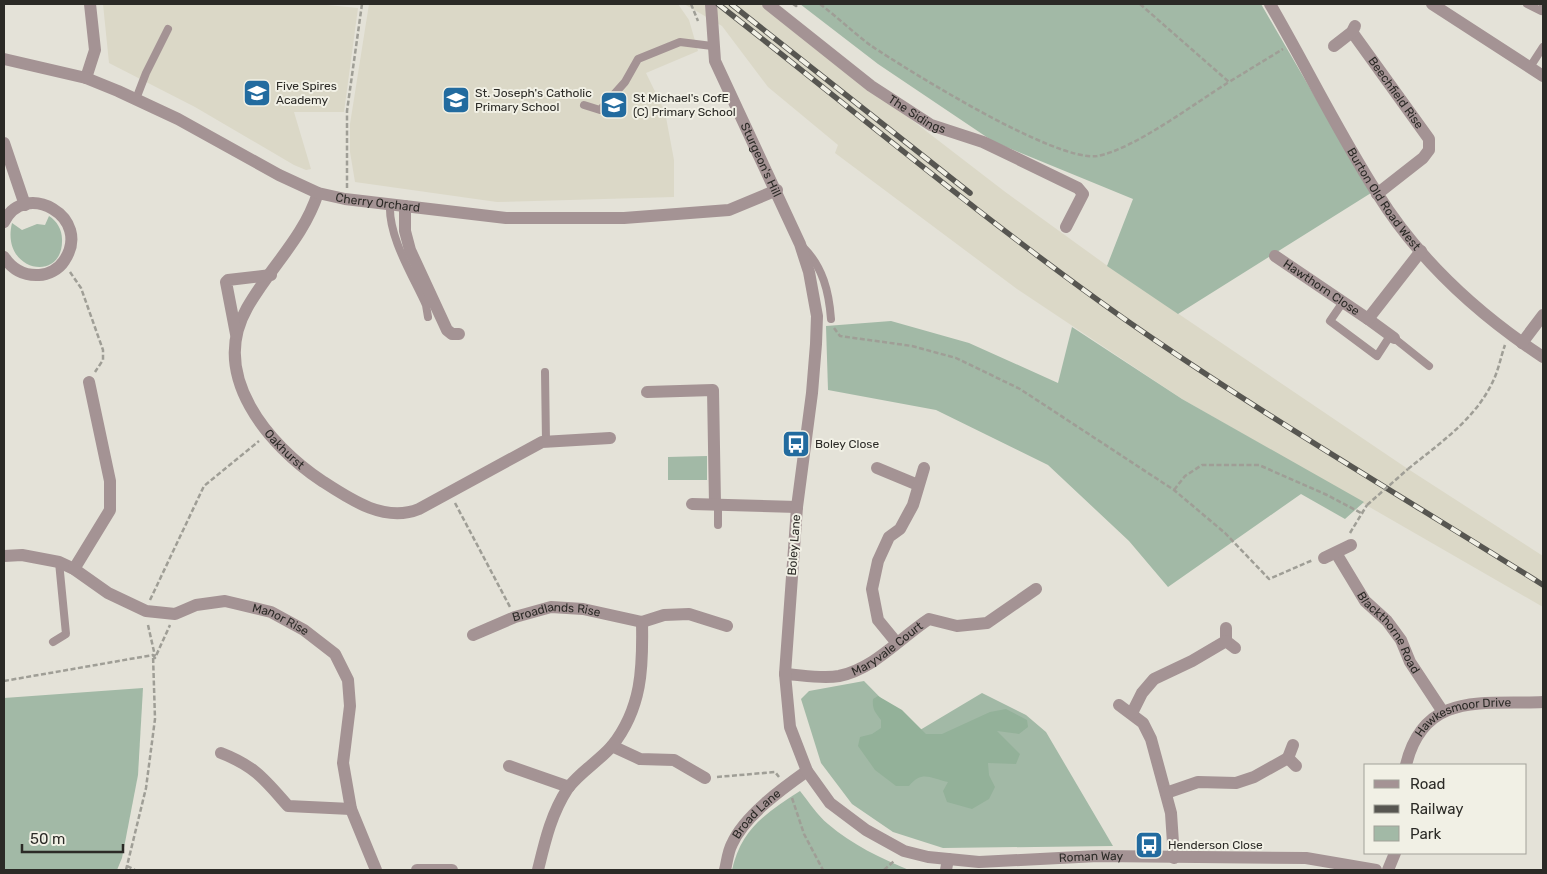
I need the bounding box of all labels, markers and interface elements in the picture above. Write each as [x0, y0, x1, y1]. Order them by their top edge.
street label: Beechfield Rise [1365, 54, 1427, 132]
school or university icon: Five Spires Academy [242, 78, 272, 108]
place label: Five Spires Academy [276, 79, 337, 107]
school or university icon: St. Joseph's Catholic Primary School [441, 85, 471, 115]
place label: St. Joseph's Catholic Primary School [475, 86, 592, 114]
school or university icon: St Michael's CofE (C) Primary School [599, 90, 629, 120]
place label: St Michael's CofE (C) Primary School [633, 91, 736, 119]
street label: The Sidings [886, 92, 948, 136]
street label: Sturgeon's Hill [738, 120, 784, 199]
street label: Burton Old Road West [1344, 145, 1424, 253]
street label: Cherry Orchard [334, 190, 421, 215]
street label: Hawthorn Close [1281, 257, 1362, 318]
street label: Oakhurst [261, 427, 307, 472]
bus stop icon: Boley Close [781, 429, 811, 459]
place label: Boley Close [815, 437, 879, 451]
street label: Boley Lane [785, 514, 803, 576]
street label: Blackthorne Road [1354, 589, 1423, 676]
street label: Broadlands Rise [511, 600, 602, 624]
street label: Manor Rise [251, 601, 312, 638]
street label: Maryvale Court [849, 619, 926, 679]
street label: Hawkesmoor Drive [1412, 695, 1511, 739]
legend [1364, 764, 1527, 854]
text: Road [1410, 775, 1446, 793]
street label: Broad Lane [729, 786, 784, 841]
text: Railway [1410, 800, 1464, 818]
scale bar [22, 822, 124, 854]
text: Park [1410, 825, 1441, 843]
text: 50 m [30, 830, 65, 848]
bus stop icon: Henderson Close [1134, 830, 1164, 860]
place label: Henderson Close [1168, 838, 1263, 852]
street label: Roman Way [1058, 849, 1124, 865]

